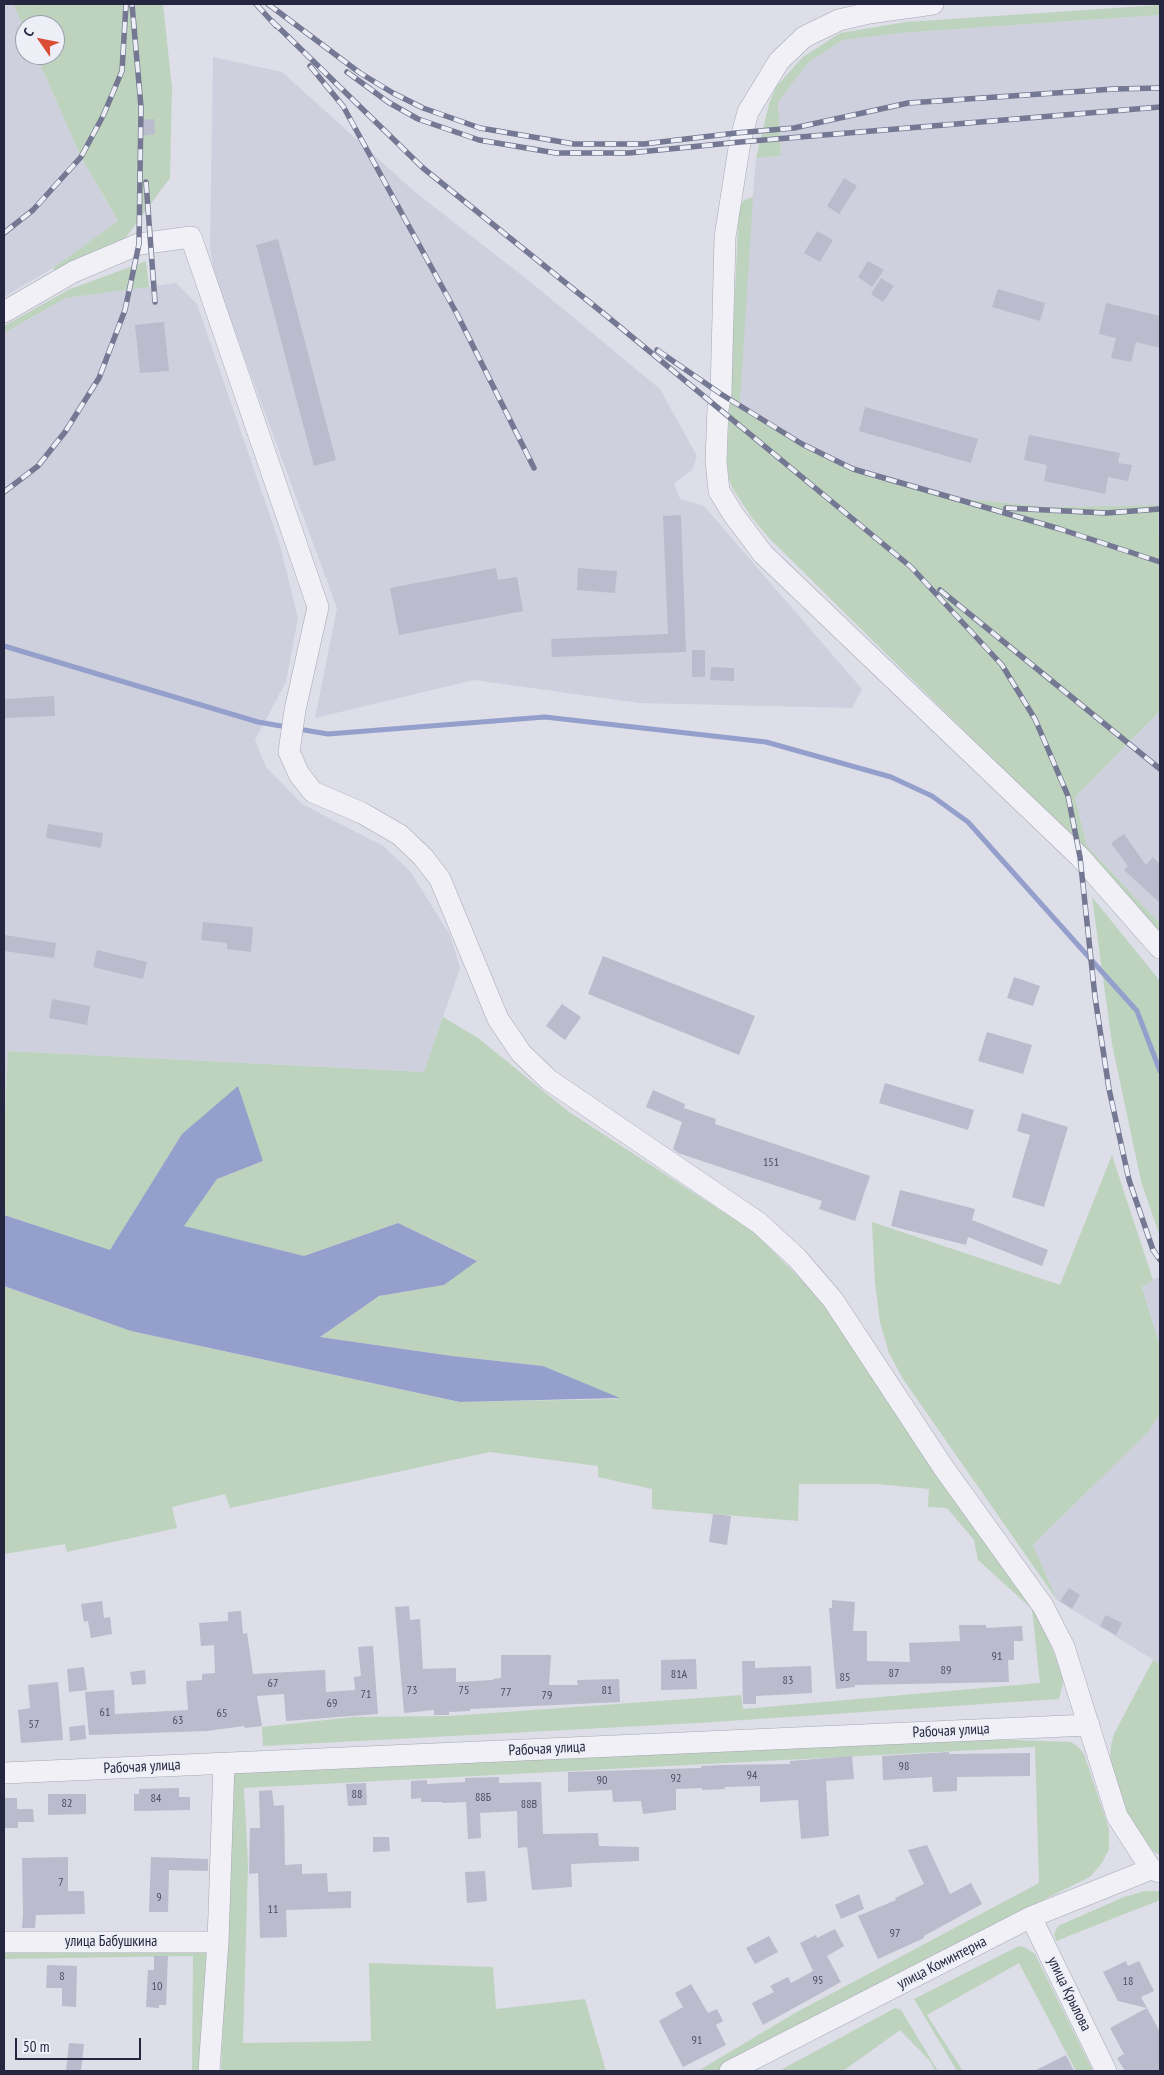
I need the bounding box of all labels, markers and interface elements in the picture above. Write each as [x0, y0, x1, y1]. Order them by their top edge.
north arrow [15, 15, 65, 65]
text: С [19, 25, 38, 40]
house number: 151 [763, 1156, 779, 1170]
house number: 91 [992, 1650, 1002, 1664]
house number: 89 [941, 1664, 951, 1678]
house number: 87 [889, 1667, 899, 1681]
house number: 81А [671, 1668, 687, 1682]
house number: 85 [840, 1671, 850, 1685]
house number: 83 [783, 1674, 793, 1688]
house number: 67 [268, 1677, 278, 1691]
house number: 73 [407, 1684, 417, 1698]
house number: 75 [459, 1684, 469, 1698]
house number: 81 [602, 1684, 612, 1698]
house number: 77 [501, 1686, 511, 1700]
house number: 71 [361, 1688, 371, 1702]
house number: 79 [542, 1689, 552, 1703]
house number: 69 [327, 1697, 337, 1711]
house number: 61 [100, 1706, 110, 1720]
house number: 65 [217, 1707, 227, 1721]
house number: 63 [173, 1714, 183, 1728]
house number: 57 [29, 1718, 39, 1732]
street label: Рабочая улица [912, 1720, 990, 1742]
street label: Рабочая улица [508, 1738, 586, 1760]
street label: Рабочая улица [103, 1756, 181, 1778]
house number: 98 [899, 1760, 909, 1774]
house number: 94 [747, 1769, 757, 1783]
house number: 92 [671, 1772, 681, 1786]
house number: 90 [597, 1774, 607, 1788]
house number: 88 [352, 1788, 362, 1802]
house number: 88Б [475, 1791, 491, 1805]
house number: 84 [151, 1792, 161, 1806]
house number: 82 [62, 1797, 72, 1811]
house number: 88В [521, 1798, 537, 1812]
house number: 7 [58, 1876, 64, 1890]
house number: 9 [156, 1891, 162, 1905]
house number: 11 [268, 1903, 278, 1917]
house number: 97 [890, 1927, 900, 1941]
street label: улица Бабушкина [65, 1933, 157, 1951]
street label: улица Коминтерна [894, 1933, 990, 1993]
street label: улица Крылова [1043, 1954, 1095, 2034]
house number: 8 [59, 1970, 65, 1984]
house number: 95 [813, 1974, 823, 1988]
house number: 18 [1123, 1975, 1133, 1989]
house number: 10 [152, 1980, 162, 1994]
scale bar [18, 2028, 144, 2060]
house number: 91 [692, 2034, 702, 2048]
text: 50 m [23, 2037, 49, 2056]

